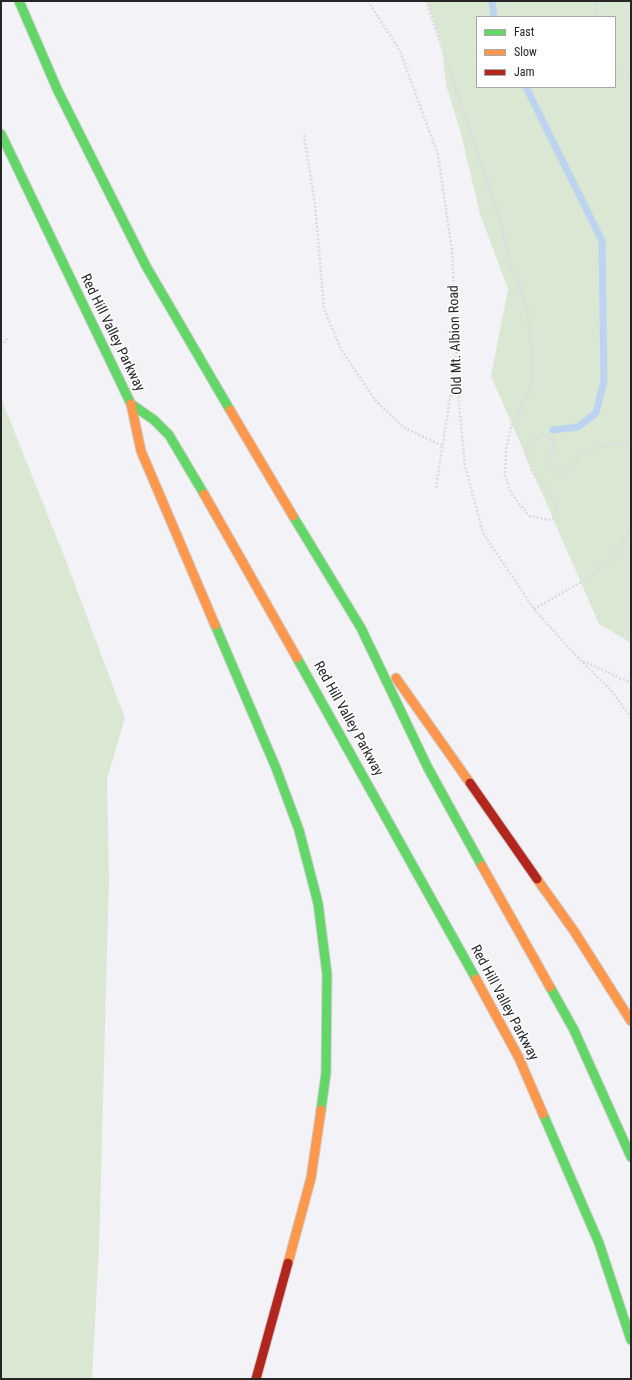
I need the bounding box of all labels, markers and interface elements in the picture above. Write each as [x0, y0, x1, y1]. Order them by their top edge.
legend [476, 16, 616, 88]
text: Fast [514, 25, 534, 39]
text: Slow [514, 45, 537, 59]
text: Jam [514, 65, 535, 79]
street label: Red Hill Valley Parkway [76, 272, 148, 394]
street label: Old Mt. Albion Road [446, 285, 466, 395]
street label: Red Hill Valley Parkway [310, 659, 386, 779]
street label: Red Hill Valley Parkway [466, 942, 542, 1064]

